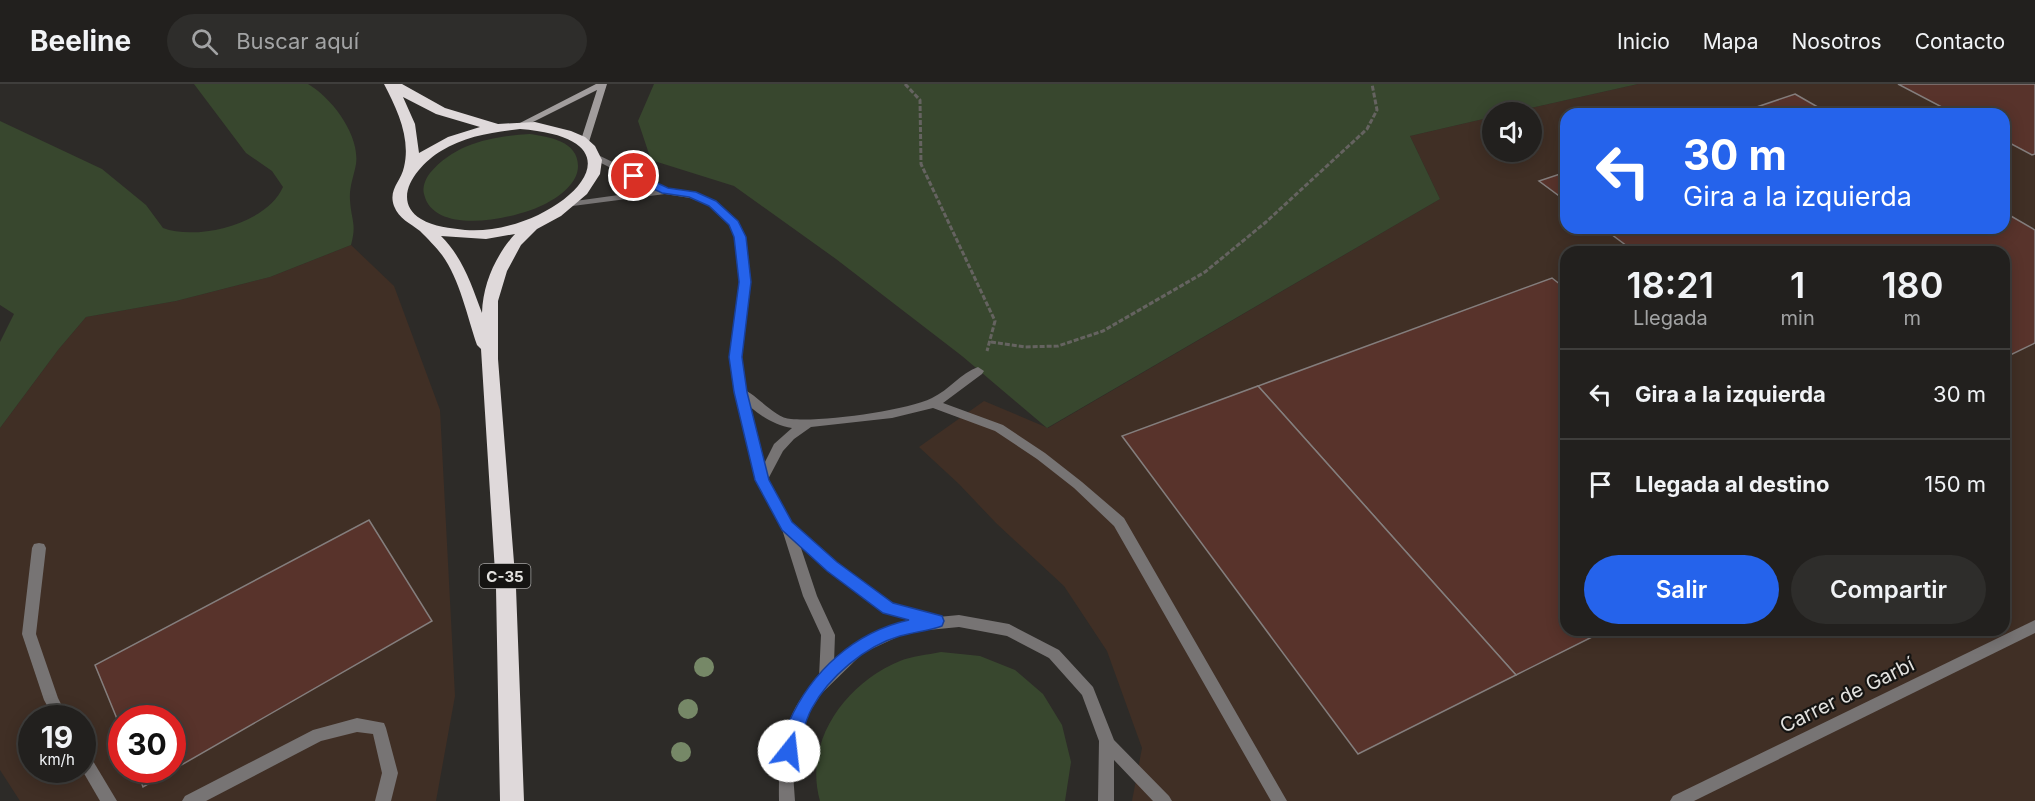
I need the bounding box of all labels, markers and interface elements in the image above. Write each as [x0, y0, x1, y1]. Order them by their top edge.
search box [167, 14, 587, 68]
text: Beeline [30, 24, 131, 58]
icon: search [188, 25, 221, 58]
text: Buscar aquí [236, 28, 359, 54]
text: Inicio [1617, 29, 1670, 54]
text: Mapa [1703, 29, 1758, 54]
text: Nosotros [1791, 29, 1882, 54]
text: Contacto [1915, 29, 2005, 54]
map controls [1482, 102, 1542, 162]
button: sound [1482, 102, 1542, 162]
text: 30 m [1683, 129, 1787, 180]
icon: left [1584, 132, 1662, 210]
pin [608, 150, 659, 201]
icon: arrive [617, 159, 650, 192]
text: Gira a la izquierda [1683, 180, 1912, 213]
text: 18:21 [1627, 263, 1714, 307]
text: 1 [1790, 263, 1805, 307]
text: 180 [1881, 263, 1943, 307]
text: Llegada [1633, 306, 1708, 330]
text: min [1781, 306, 1815, 330]
text: m [1904, 306, 1921, 330]
icon: left [1584, 378, 1617, 411]
text: Gira a la izquierda [1635, 381, 1826, 407]
text: 30 m [1933, 381, 1986, 407]
icon: arrive [1584, 468, 1617, 501]
text: Llegada al destino [1635, 471, 1829, 497]
text: 150 m [1924, 471, 1986, 497]
button: Salir [1584, 555, 1779, 624]
button: Compartir [1791, 555, 1986, 624]
road number: C-35 [480, 564, 530, 588]
street label: Carrer de Garbí [1776, 652, 1918, 738]
speed limit sign: 30 [108, 705, 186, 783]
text: 19 [41, 719, 73, 755]
position arrow [757, 719, 821, 783]
text: km/h [39, 750, 75, 769]

